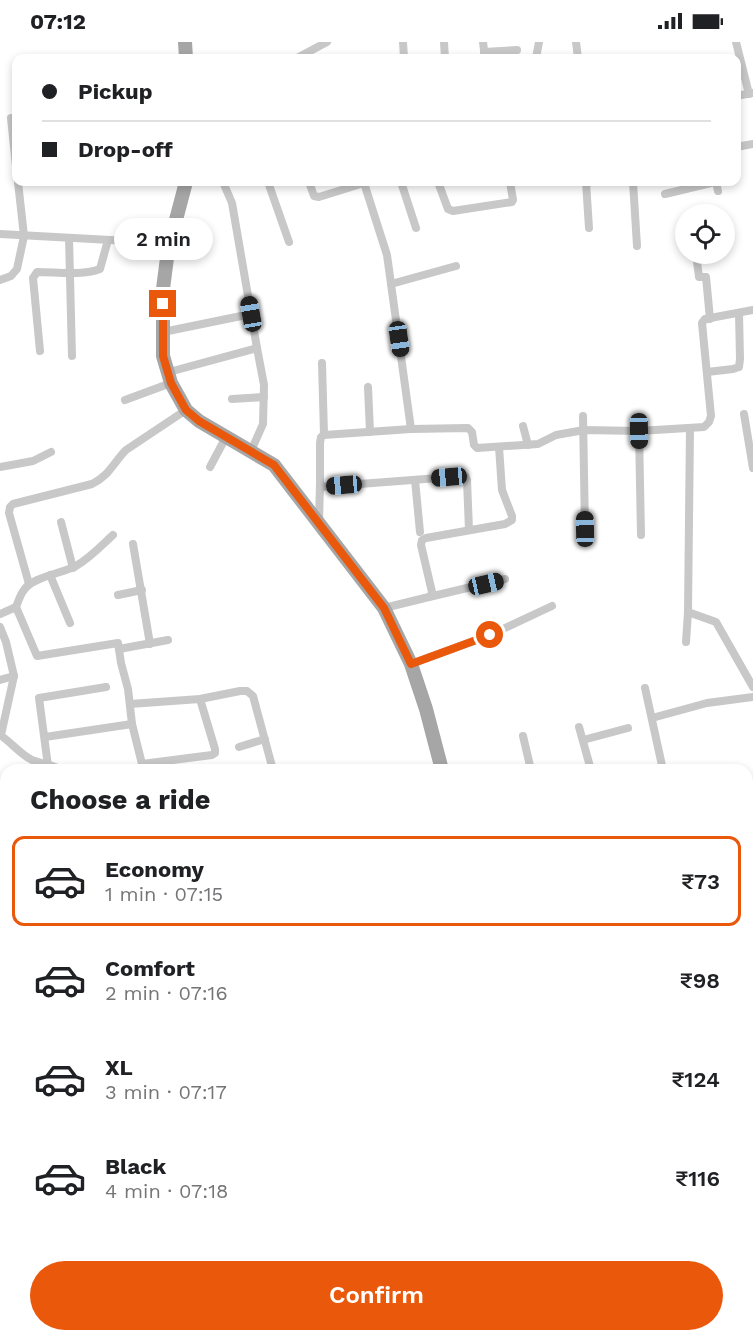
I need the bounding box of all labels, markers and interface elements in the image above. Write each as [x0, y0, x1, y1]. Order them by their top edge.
text: 07:12 [30, 9, 86, 34]
text: Pickup [78, 79, 153, 104]
text: Drop-off [78, 137, 173, 162]
map controls [675, 204, 735, 264]
button: locate [675, 204, 735, 264]
callout: 2 min [114, 217, 213, 259]
text: 2 min [136, 227, 191, 251]
route end [149, 290, 176, 317]
car [239, 295, 263, 333]
car [388, 320, 410, 358]
car [630, 413, 648, 449]
car [430, 466, 468, 488]
car [325, 474, 363, 496]
car [576, 511, 594, 547]
car [466, 571, 506, 597]
route start [476, 621, 503, 648]
text: Choose a ride [30, 784, 210, 816]
icon: car [33, 854, 87, 908]
text: Economy [105, 857, 204, 882]
text: ₹73 [681, 869, 720, 894]
text: 1 min · 07:15 [105, 882, 223, 906]
icon: car [33, 953, 87, 1007]
text: Comfort [105, 956, 195, 981]
text: ₹98 [680, 968, 720, 993]
text: 2 min · 07:16 [105, 981, 228, 1005]
icon: car [33, 1052, 87, 1106]
text: XL [105, 1055, 133, 1080]
text: ₹124 [671, 1067, 720, 1092]
text: 3 min · 07:17 [105, 1080, 227, 1104]
icon: car [33, 1151, 87, 1205]
text: Black [105, 1154, 166, 1179]
text: ₹116 [675, 1166, 720, 1191]
text: 4 min · 07:18 [105, 1179, 228, 1203]
button: Confirm [30, 1261, 723, 1330]

